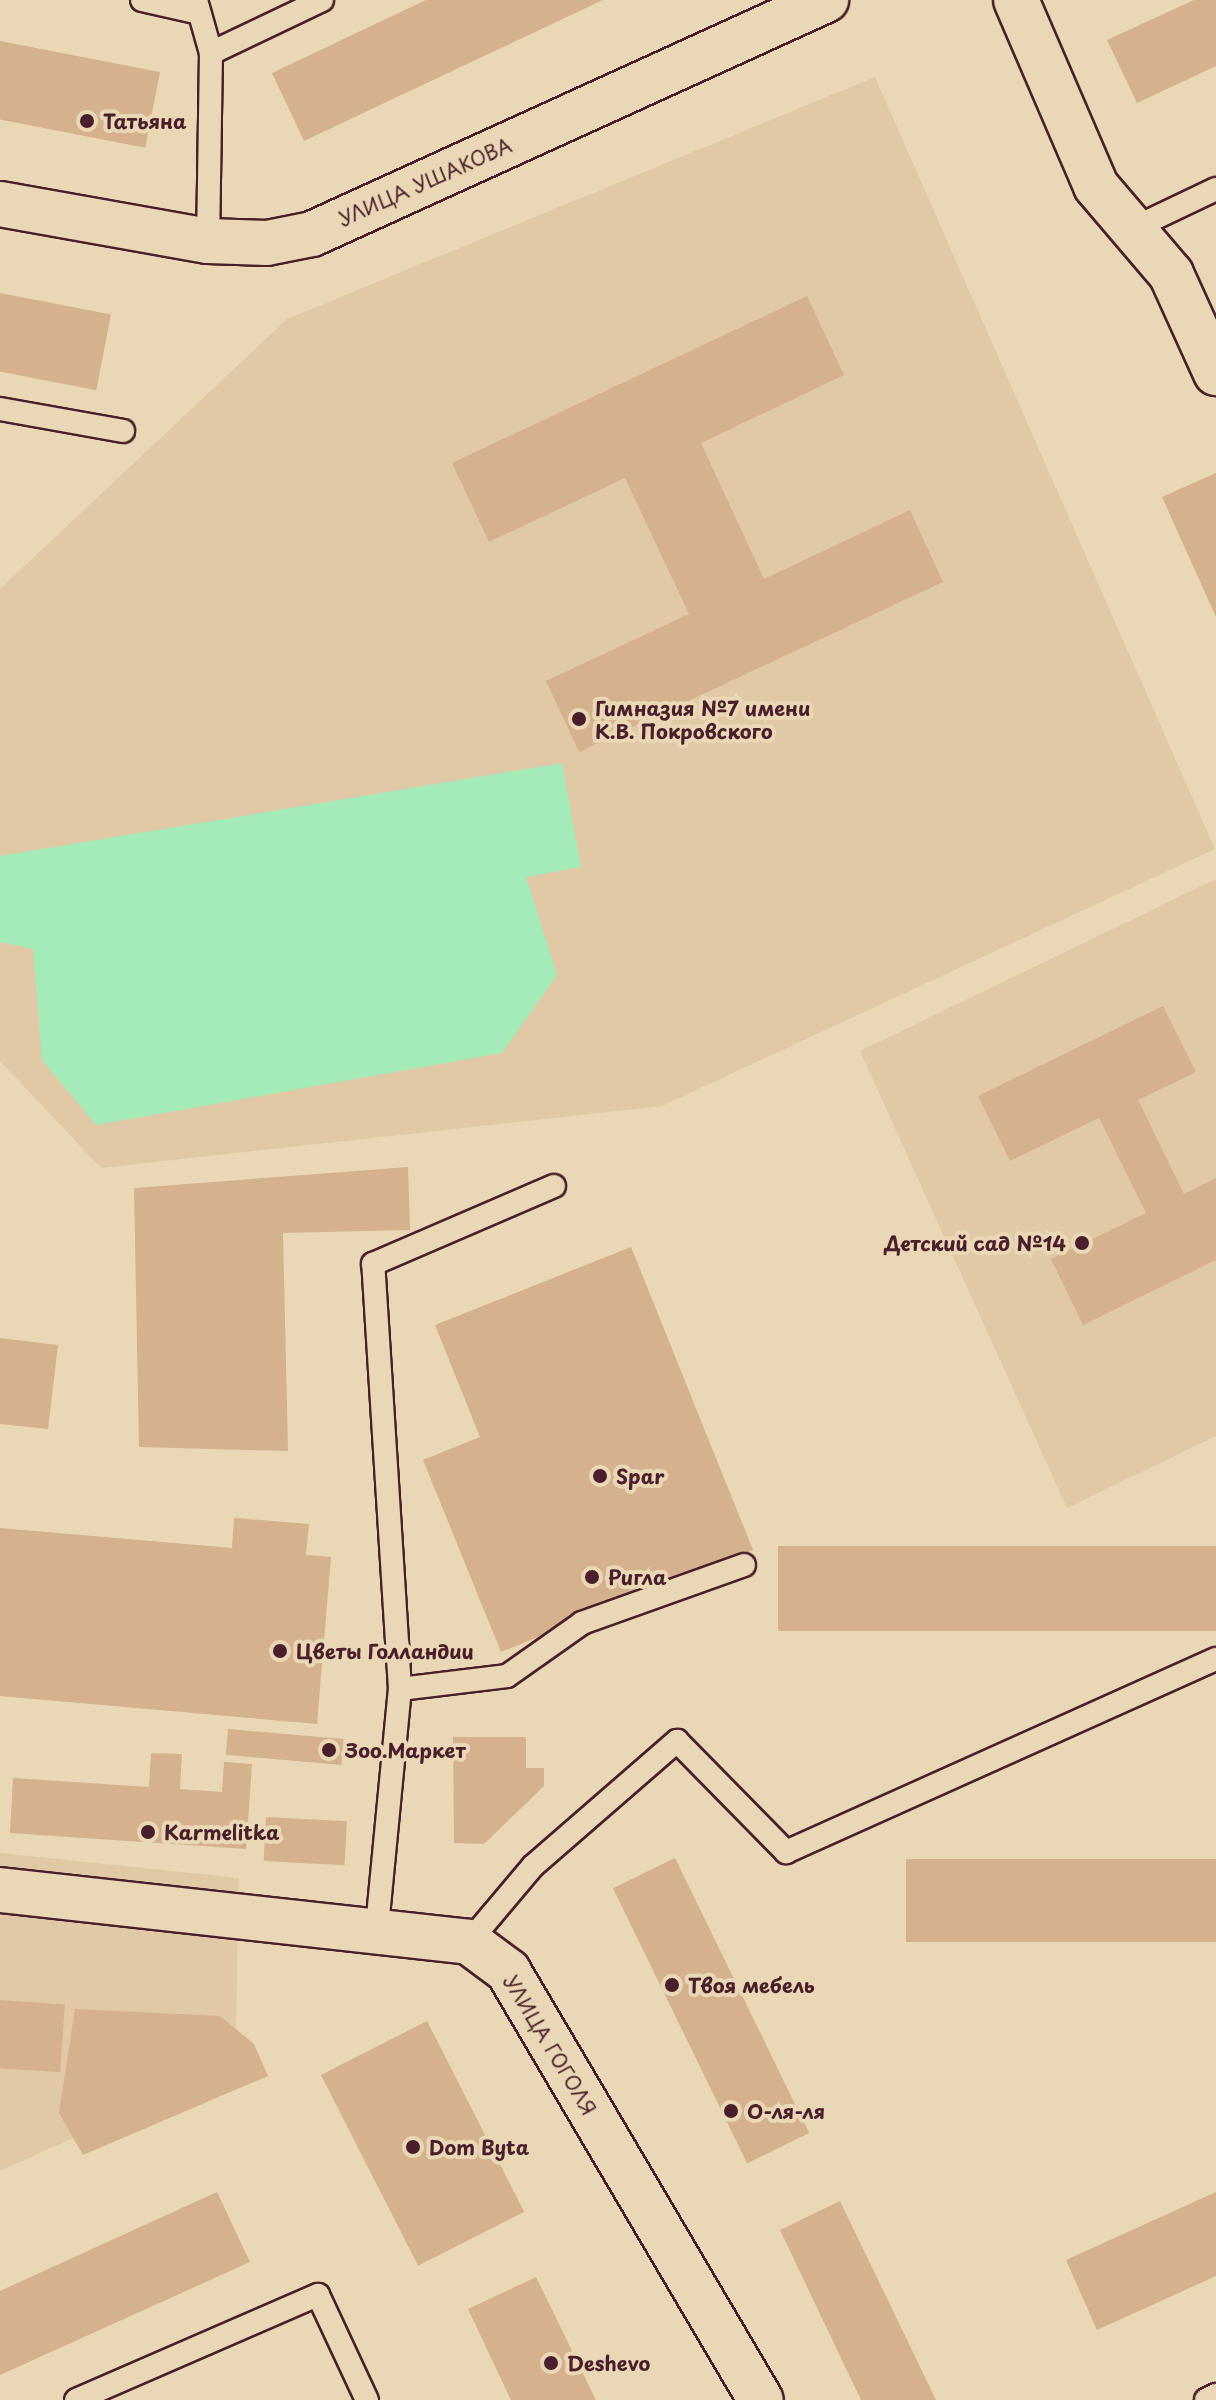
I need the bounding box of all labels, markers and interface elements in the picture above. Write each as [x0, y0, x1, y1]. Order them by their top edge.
place label: Татьяна [103, 109, 187, 133]
marker: Татьяна [78, 112, 96, 130]
street label: УЛИЦА УШАКОВА [335, 133, 515, 231]
place label: Гимназия №7 имени К.В. Покровского [595, 696, 811, 743]
marker: Гимназия №7 имени К.В. Покровского [570, 710, 588, 728]
place label: Детский сад №14 [883, 1231, 1066, 1255]
marker: Детский сад №14 [1073, 1234, 1091, 1252]
place label: Spar [616, 1464, 665, 1488]
marker: Spar [591, 1467, 609, 1485]
place label: Ригла [608, 1565, 666, 1589]
marker: Ригла [583, 1568, 601, 1586]
place label: Цветы Голландии [296, 1639, 476, 1663]
marker: Цветы Голландии [271, 1642, 289, 1660]
place label: Зоо.Маркет [345, 1738, 466, 1762]
marker: Зоо.Маркет [320, 1741, 338, 1759]
place label: Karmelitka [164, 1820, 280, 1844]
marker: Karmelitka [139, 1823, 157, 1841]
street label: УЛИЦА ГОГОЛЯ [498, 1970, 602, 2120]
place label: Твоя мебель [688, 1973, 815, 1997]
marker: Твоя мебель [663, 1976, 681, 1994]
place label: О-ля-ля [747, 2099, 825, 2123]
marker: О-ля-ля [722, 2102, 740, 2120]
place label: Dom Byta [429, 2135, 531, 2159]
marker: Dom Byta [404, 2138, 422, 2156]
place label: Deshevo [567, 2351, 650, 2375]
marker: Deshevo [542, 2354, 560, 2372]

